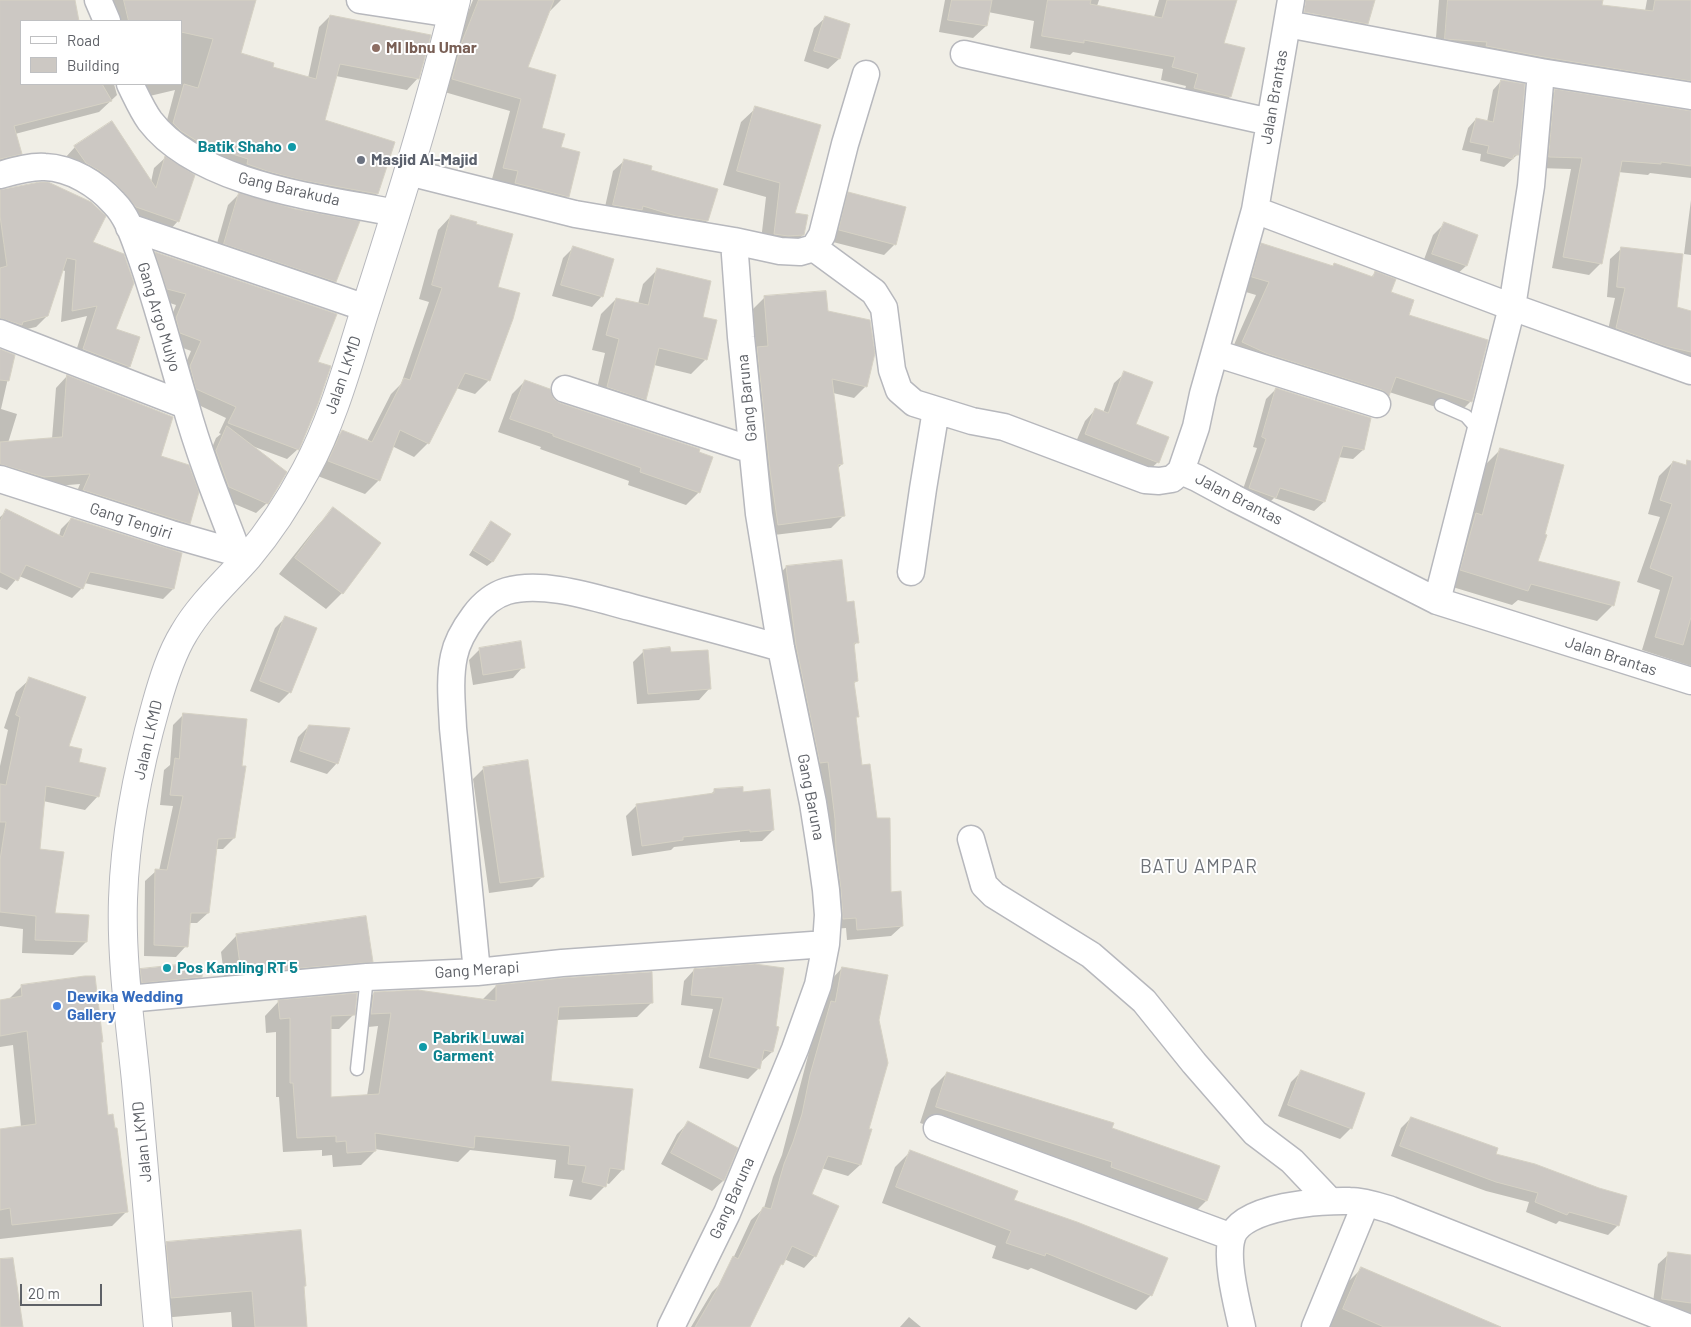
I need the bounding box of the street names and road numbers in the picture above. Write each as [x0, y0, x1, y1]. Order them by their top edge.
street label: Jalan Brantas [1256, 48, 1292, 146]
street label: Gang Barakuda [236, 168, 342, 210]
street label: Gang Argo Mulyo [133, 260, 185, 374]
street label: Jalan LKMD [321, 333, 365, 417]
street label: Gang Baruna [733, 353, 761, 443]
street label: Jalan Brantas [1192, 469, 1286, 529]
street label: Gang Tengiri [87, 499, 175, 543]
street label: Jalan Brantas [1563, 632, 1659, 680]
street label: Jalan LKMD [130, 698, 166, 782]
street label: Gang Baruna [793, 752, 829, 842]
street label: Gang Merapi [434, 957, 520, 983]
street label: Jalan LKMD [128, 1101, 156, 1183]
street label: Gang Baruna [705, 1154, 759, 1242]

